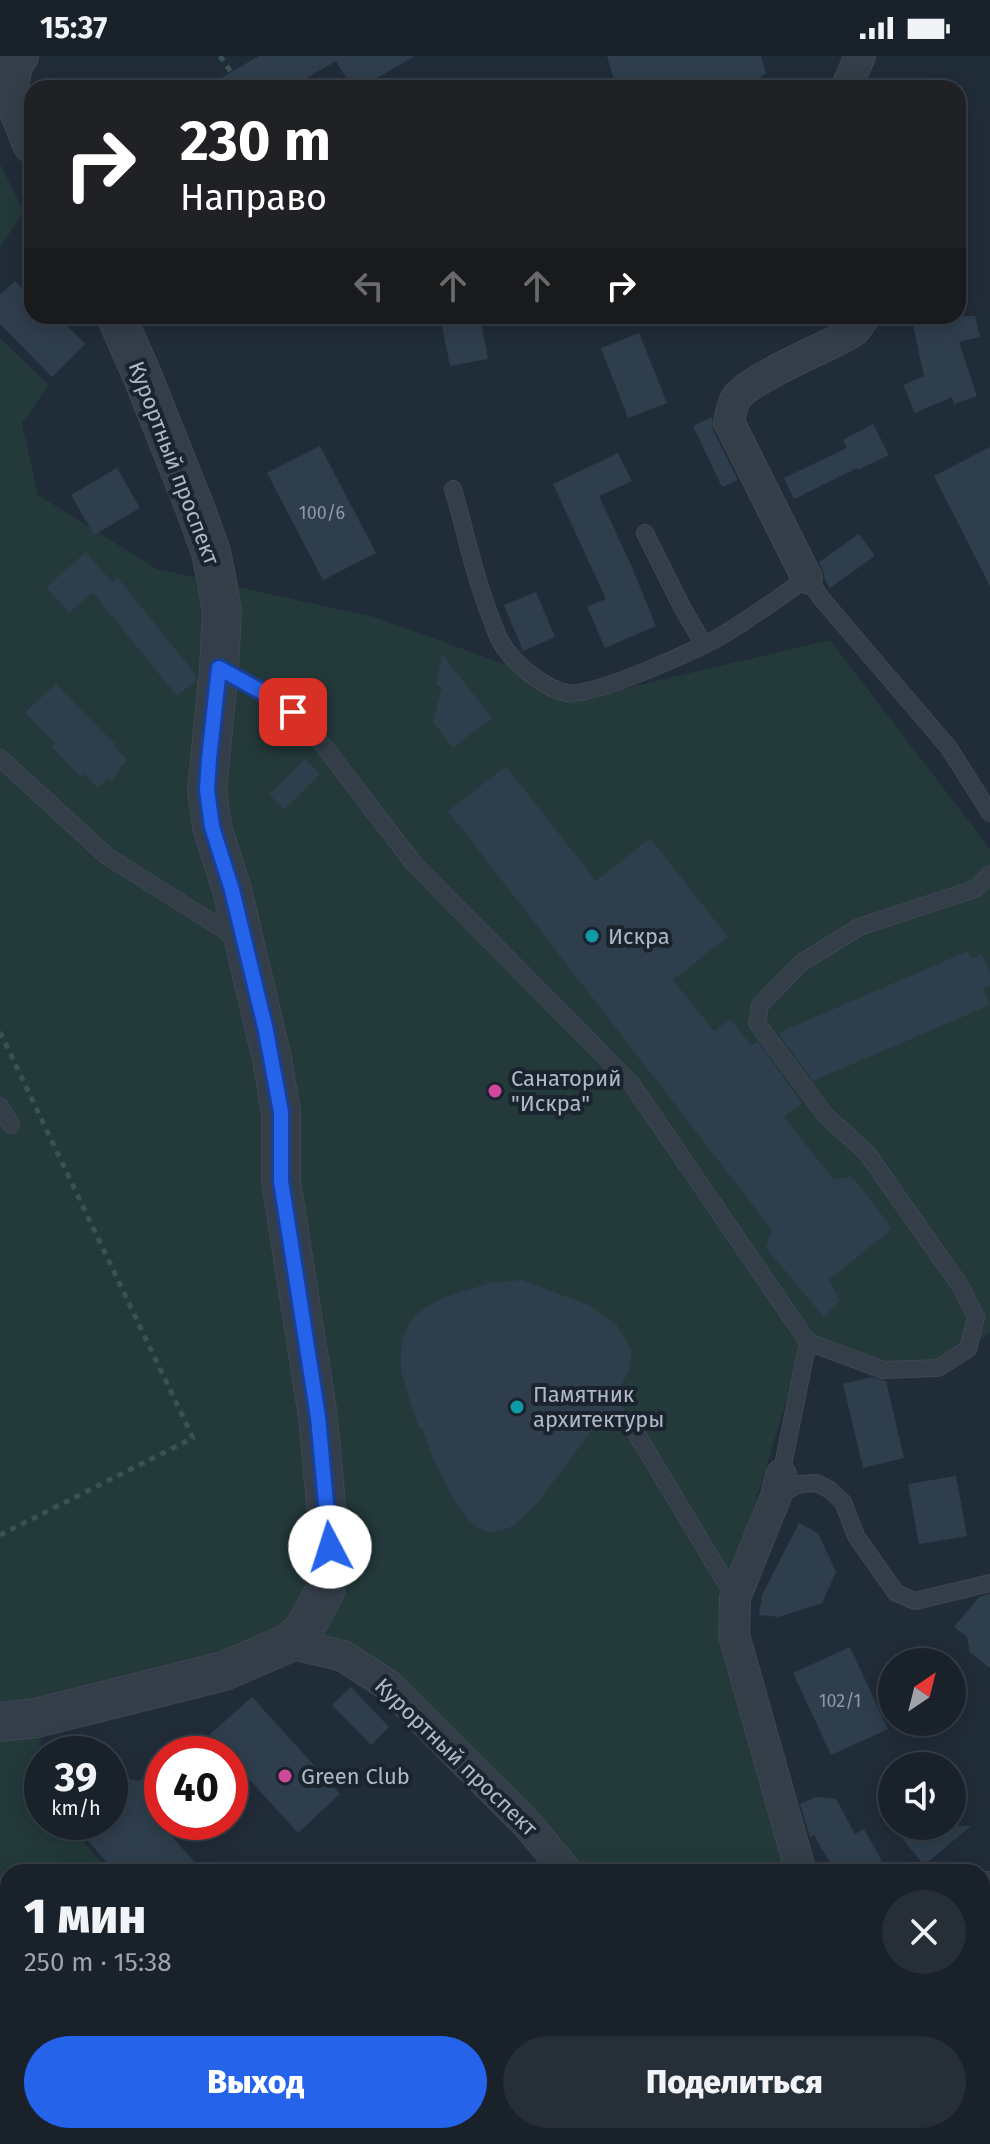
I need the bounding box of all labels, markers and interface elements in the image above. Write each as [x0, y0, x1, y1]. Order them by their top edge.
text: 15:37 [40, 10, 107, 46]
text: 230 m [180, 108, 331, 175]
icon: right [48, 112, 152, 216]
text: Направо [180, 176, 327, 220]
icon: left [347, 264, 391, 308]
icon: ahead [431, 264, 475, 308]
icon: ahead [515, 264, 559, 308]
icon: right [599, 264, 643, 308]
street label: Курортный проспект [123, 357, 225, 569]
house number: 100/6 [299, 502, 345, 524]
pin [259, 678, 327, 746]
icon: arrive [271, 690, 315, 734]
place label: Искра [608, 923, 670, 950]
marker: Искра [583, 927, 601, 945]
place label: Санаторий "Искра" [511, 1065, 621, 1117]
marker: Санаторий "Искра" [486, 1082, 504, 1100]
place label: Памятник архитектуры [533, 1381, 664, 1433]
marker: Памятник архитектуры [508, 1398, 526, 1416]
position arrow [288, 1505, 372, 1589]
north arrow [878, 1648, 966, 1736]
map controls [878, 1648, 966, 1840]
street label: Курортный проспект [369, 1672, 543, 1842]
house number: 102/1 [819, 1690, 861, 1712]
speed limit sign: 40 [144, 1736, 248, 1840]
button: sound [878, 1752, 966, 1840]
text: 39 [55, 1754, 97, 1802]
place label: Green Club [301, 1763, 410, 1790]
marker: Green Club [276, 1767, 294, 1785]
text: km/h [51, 1796, 101, 1820]
text: 1 мин [24, 1888, 146, 1946]
button: close [882, 1890, 966, 1974]
text: 250 m · 15:38 [24, 1947, 172, 1978]
button: Выход [24, 2036, 487, 2128]
button: Поделиться [503, 2036, 966, 2128]

